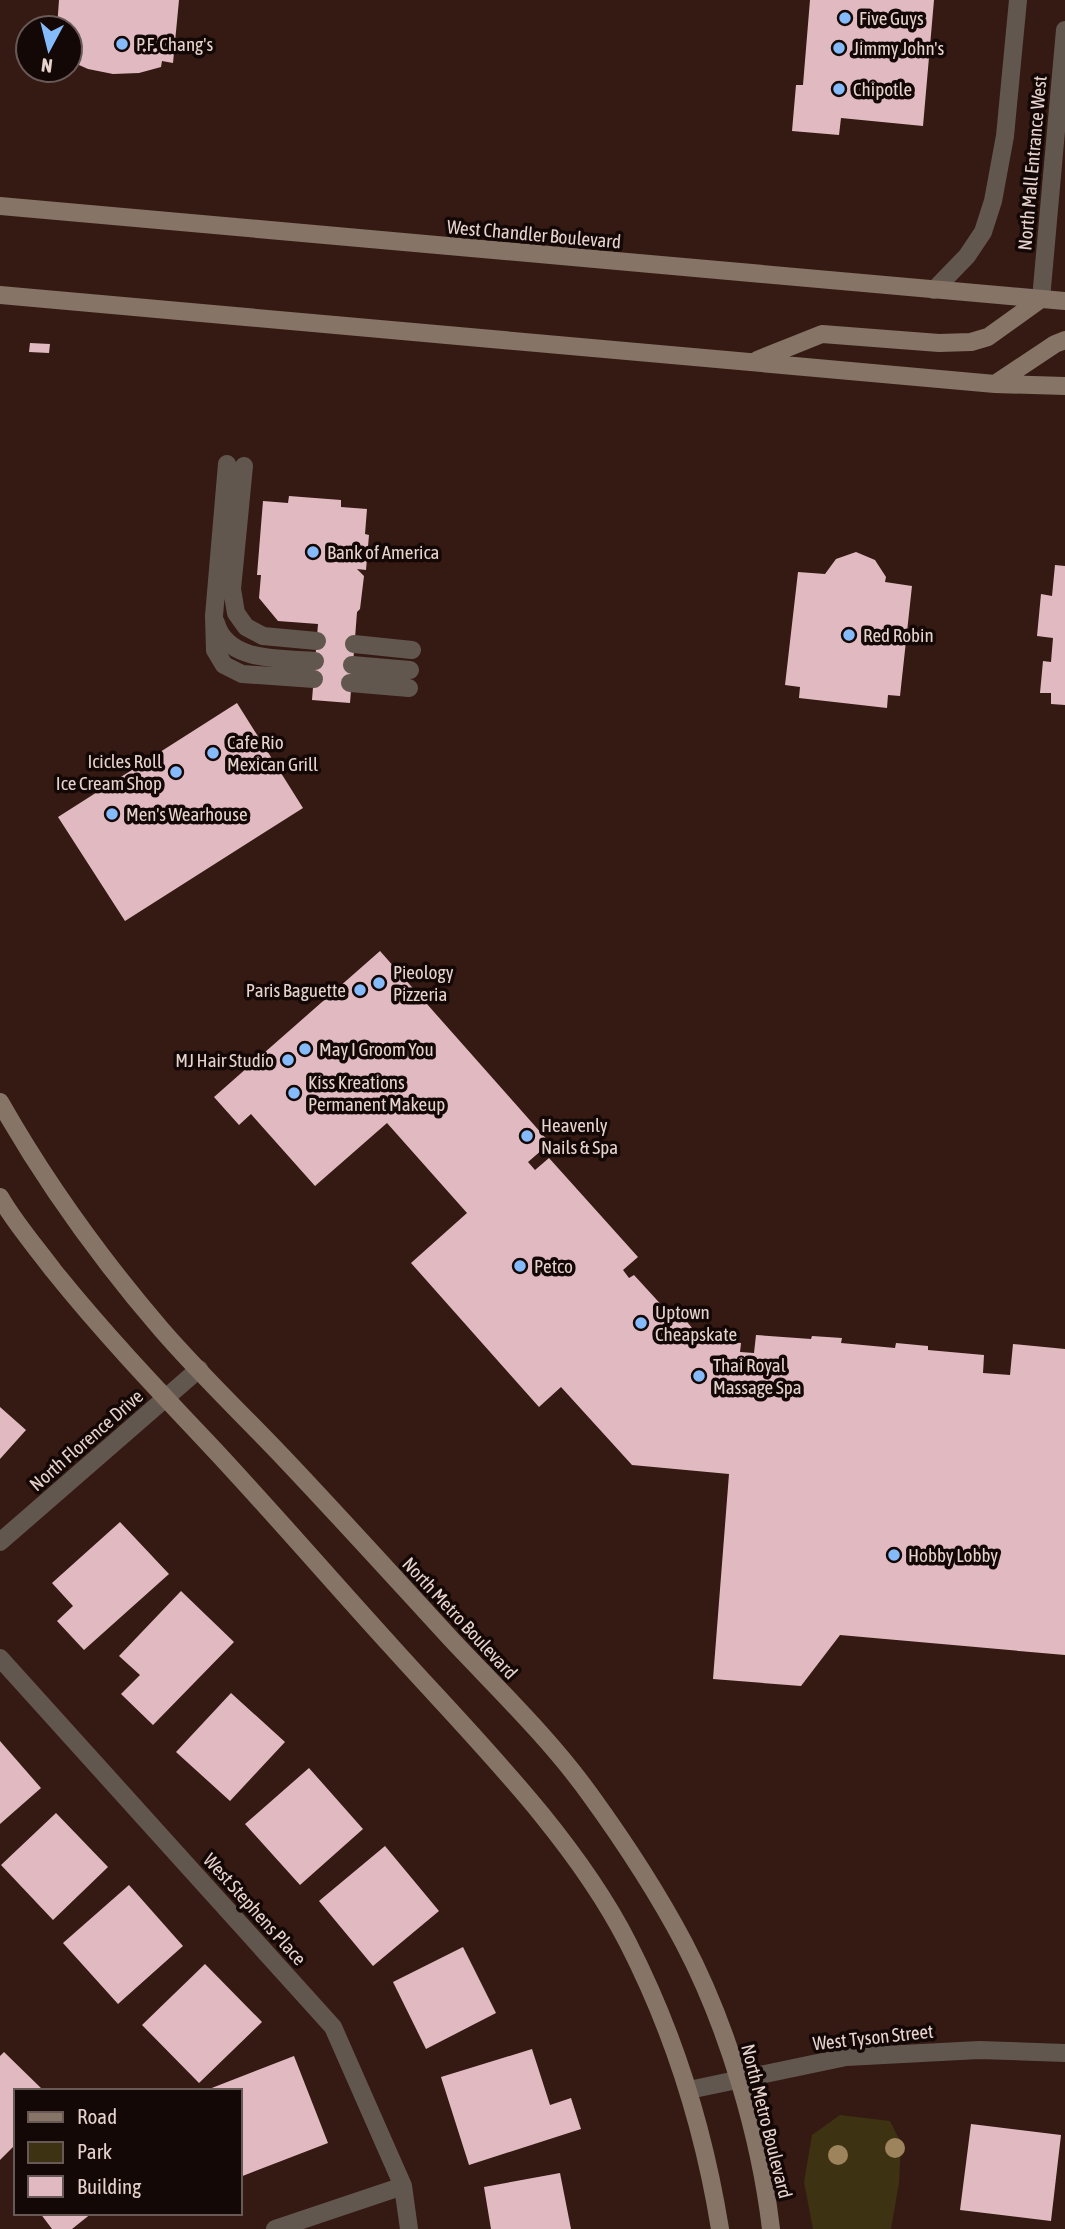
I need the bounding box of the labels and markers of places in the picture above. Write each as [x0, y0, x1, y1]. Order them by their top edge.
place label: Five Guys [859, 7, 924, 29]
marker: Five Guys [837, 10, 853, 26]
place label: P.F. Chang's [136, 33, 213, 55]
marker: P.F. Chang's [114, 36, 130, 52]
place label: Jimmy John's [853, 37, 944, 59]
marker: Jimmy John's [831, 40, 847, 56]
place label: Chipotle [853, 78, 912, 100]
marker: Chipotle [831, 81, 847, 97]
place label: Bank of America [327, 541, 439, 563]
marker: Bank of America [305, 544, 321, 560]
place label: Red Robin [863, 624, 934, 646]
marker: Red Robin [841, 627, 857, 643]
place label: Cafe Rio Mexican Grill [227, 731, 318, 775]
marker: Cafe Rio Mexican Grill [205, 745, 221, 761]
place label: Icicles Roll Ice Cream Shop [56, 750, 162, 794]
marker: Icicles Roll Ice Cream Shop [168, 764, 184, 780]
place label: Men's Wearhouse [126, 803, 248, 825]
marker: Men's Wearhouse [104, 806, 120, 822]
place label: Pieology Pizzeria [393, 961, 454, 1005]
marker: Pieology Pizzeria [371, 975, 387, 991]
place label: Paris Baguette [246, 979, 346, 1001]
marker: Paris Baguette [352, 982, 368, 998]
place label: May I Groom You [319, 1038, 434, 1060]
marker: May I Groom You [297, 1041, 313, 1057]
place label: MJ Hair Studio [175, 1049, 274, 1071]
marker: MJ Hair Studio [280, 1052, 296, 1068]
place label: Kiss Kreations Permanent Makeup [308, 1071, 445, 1115]
marker: Kiss Kreations Permanent Makeup [286, 1085, 302, 1101]
place label: Heavenly Nails & Spa [541, 1114, 618, 1158]
marker: Heavenly Nails & Spa [519, 1128, 535, 1144]
place label: Petco [534, 1255, 573, 1277]
marker: Petco [512, 1258, 528, 1274]
place label: Uptown Cheapskate [655, 1301, 737, 1345]
marker: Uptown Cheapskate [633, 1315, 649, 1331]
place label: Thai Royal Massage Spa [713, 1354, 802, 1398]
marker: Thai Royal Massage Spa [691, 1368, 707, 1384]
place label: Hobby Lobby [908, 1544, 998, 1566]
marker: Hobby Lobby [886, 1547, 902, 1563]

